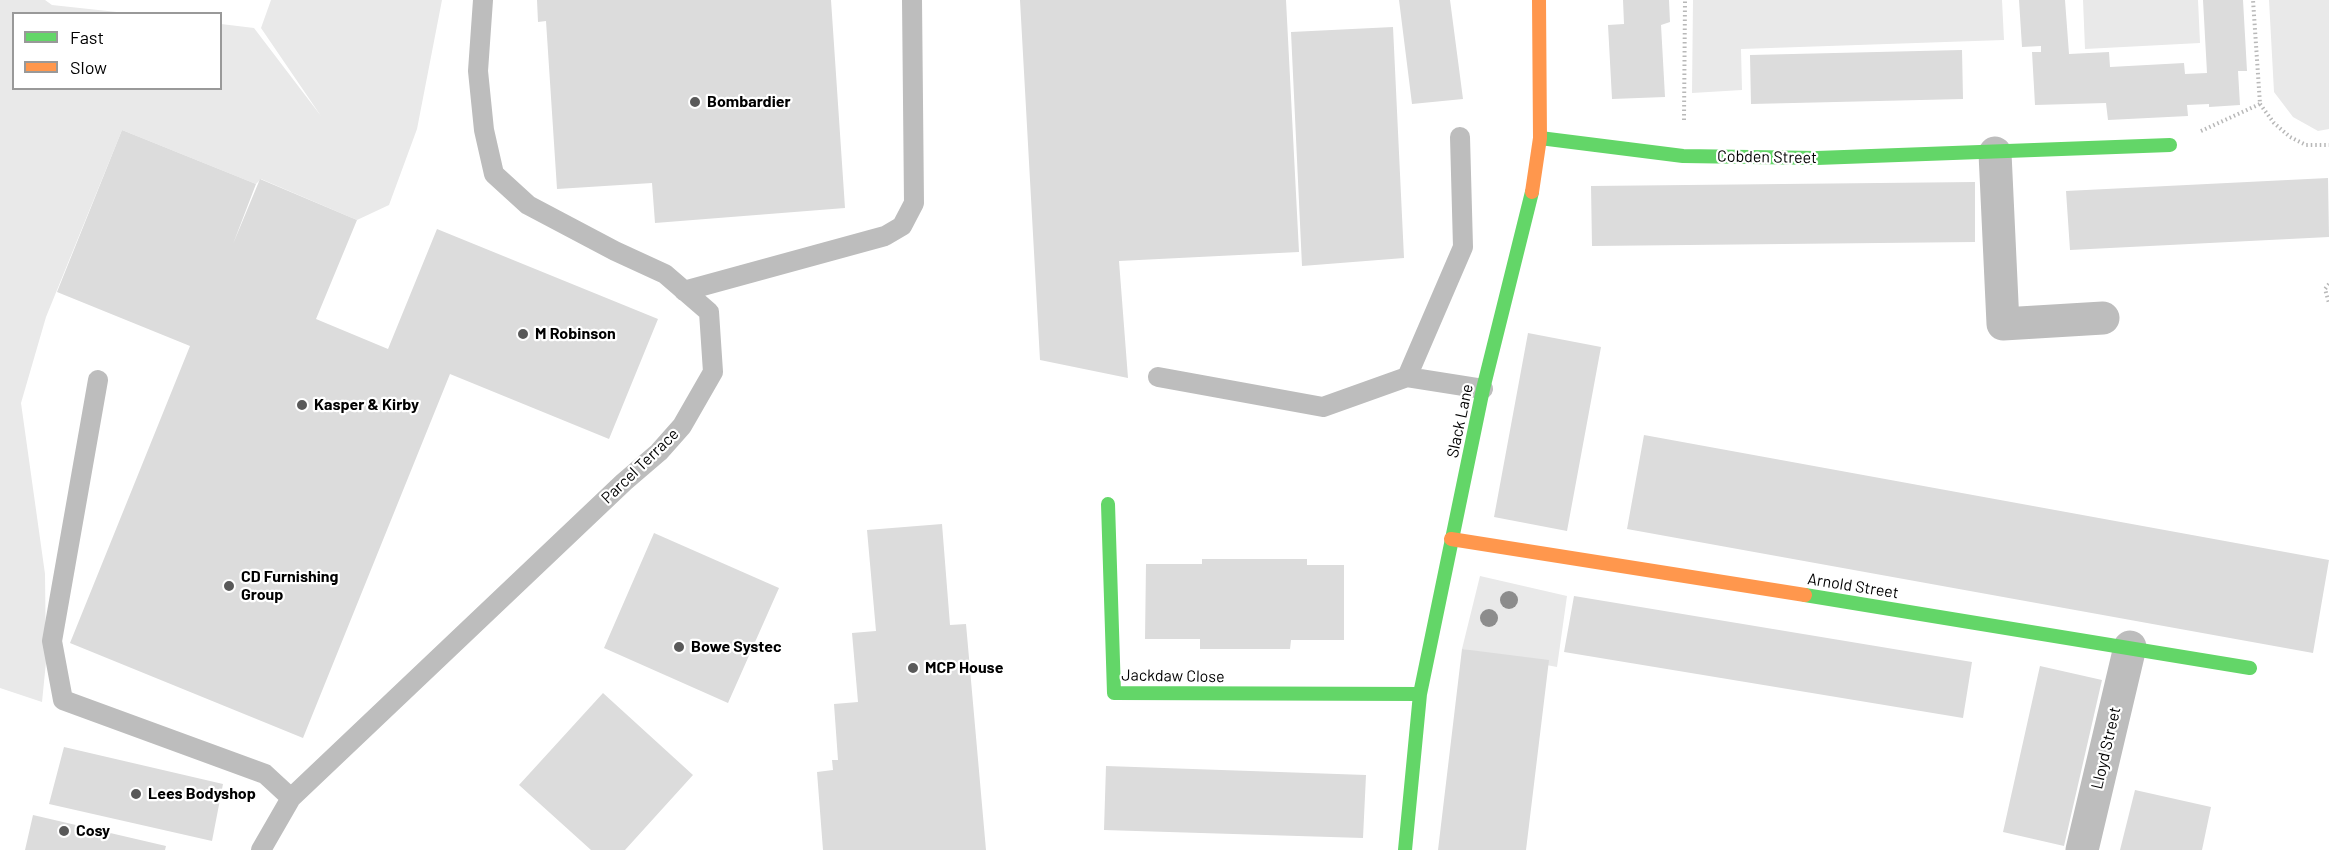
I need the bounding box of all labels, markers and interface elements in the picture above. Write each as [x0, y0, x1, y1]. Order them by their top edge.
legend [12, 12, 222, 90]
text: Fast [70, 26, 104, 48]
text: Slow [70, 56, 107, 78]
place label: Bombardier [707, 92, 791, 112]
marker: Bombardier [688, 95, 702, 109]
street label: Cobden Street [1717, 147, 1817, 167]
place label: M Robinson [535, 324, 616, 344]
marker: M Robinson [516, 327, 530, 341]
street label: Slack Lane [1443, 382, 1477, 460]
place label: Kasper & Kirby [314, 395, 419, 415]
marker: Kasper & Kirby [295, 398, 309, 412]
street label: Parcel Terrace [597, 424, 683, 508]
place label: CD Furnishing Group [241, 567, 338, 605]
street label: Arnold Street [1806, 569, 1900, 603]
marker: CD Furnishing Group [222, 579, 236, 593]
place label: Bowe Systec [691, 637, 782, 657]
marker: Bowe Systec [672, 640, 686, 654]
place label: MCP House [925, 658, 1003, 678]
marker: MCP House [906, 661, 920, 675]
street label: Jackdaw Close [1121, 665, 1225, 687]
street label: Lloyd Street [2087, 705, 2125, 791]
place label: Lees Bodyshop [148, 784, 256, 804]
marker: Lees Bodyshop [129, 787, 143, 801]
place label: Cosy [76, 821, 110, 841]
marker: Cosy [57, 824, 71, 838]

